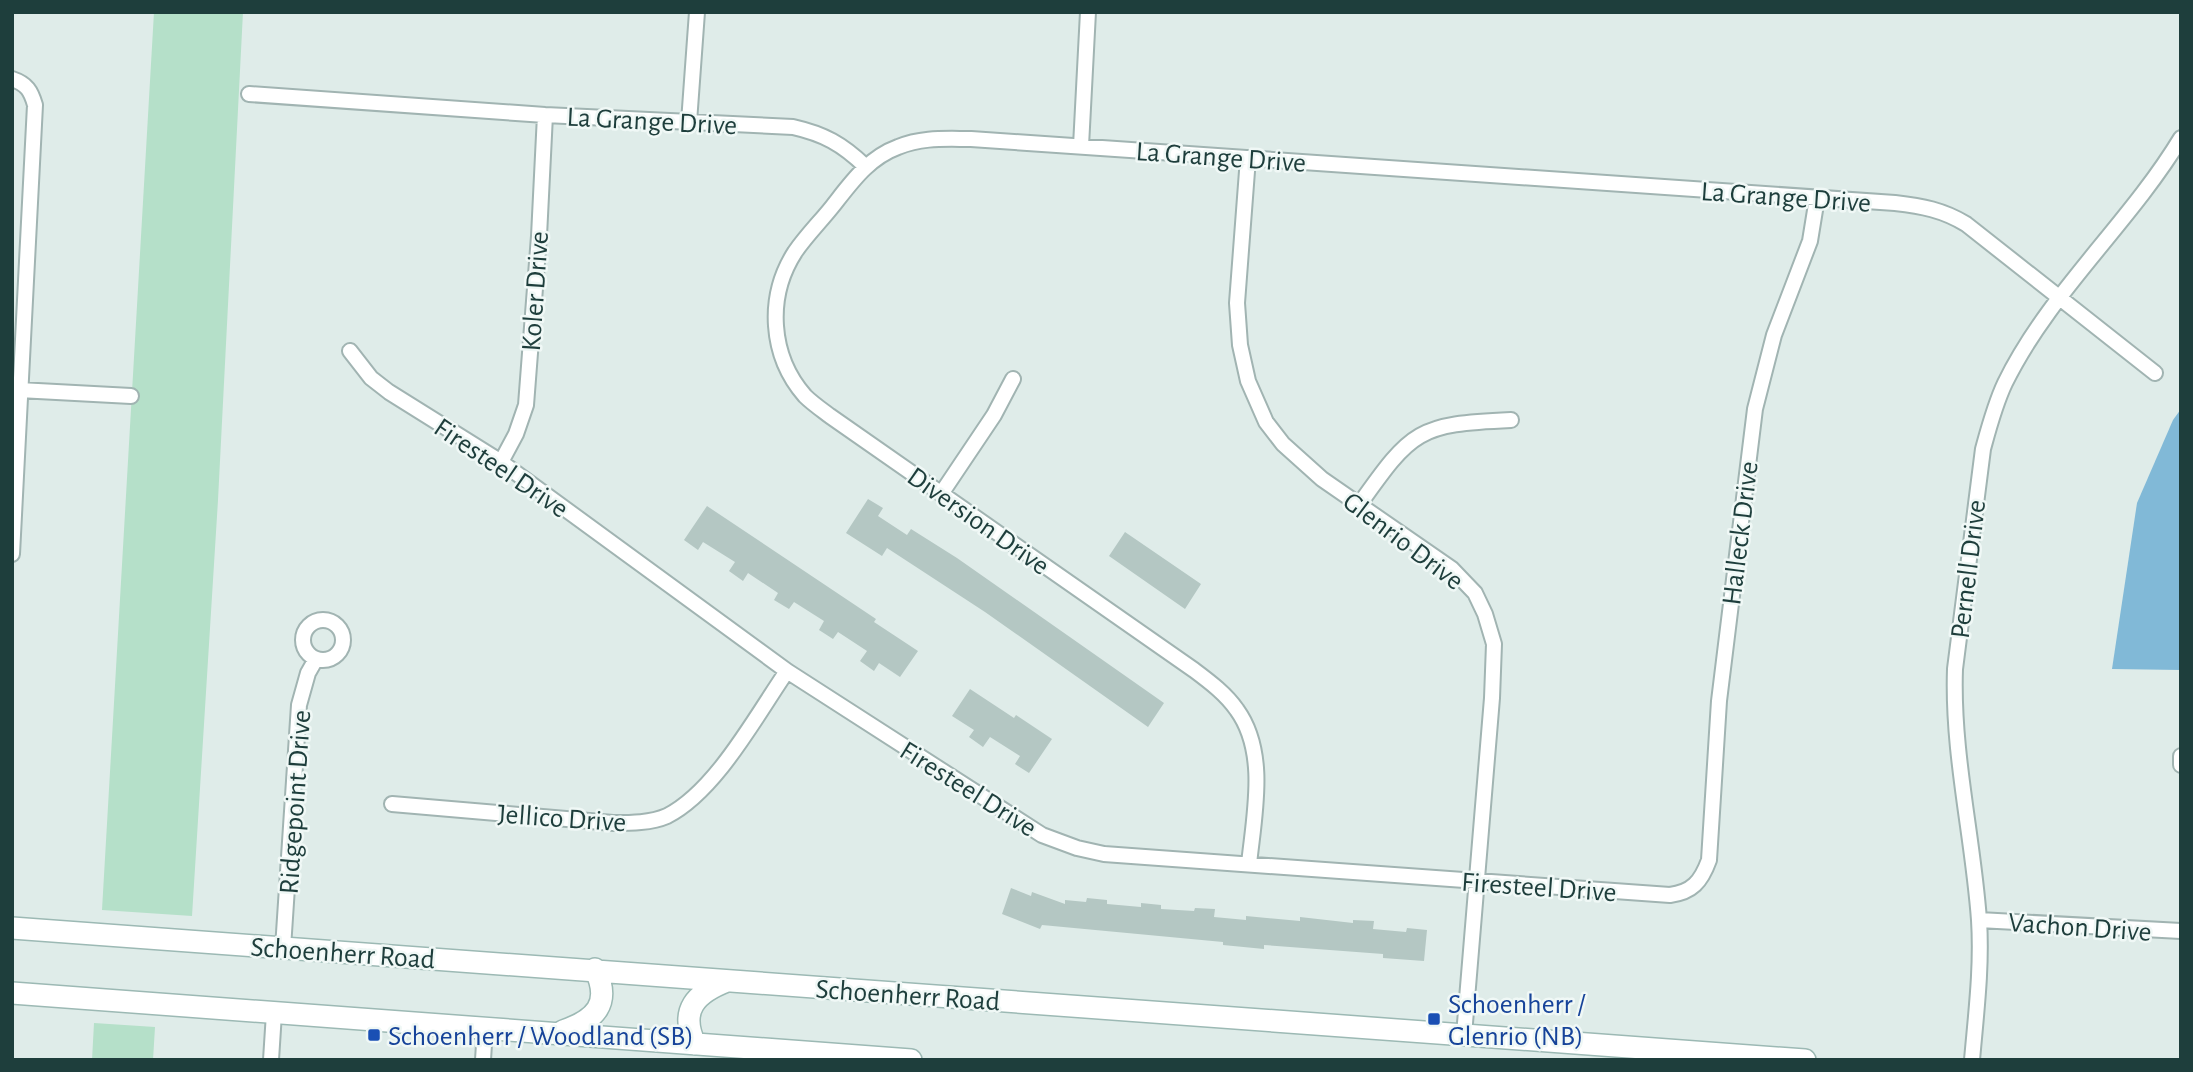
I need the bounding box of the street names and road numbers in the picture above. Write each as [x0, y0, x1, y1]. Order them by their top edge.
street label: La Grange Drive [566, 104, 738, 140]
street label: La Grange Drive [1135, 138, 1307, 178]
street label: La Grange Drive [1700, 178, 1872, 218]
street label: Koler Drive [518, 230, 554, 352]
street label: Firesteel Drive [429, 414, 573, 524]
street label: Halleck Drive [1718, 460, 1764, 607]
street label: Diversion Drive [902, 463, 1054, 581]
street label: Glenrio Drive [1337, 487, 1468, 596]
street label: Pernell Drive [1947, 498, 1991, 640]
street label: Ridgepoint Drive [276, 709, 316, 895]
street label: Firesteel Drive [895, 737, 1041, 843]
street label: Jellico Drive [497, 801, 627, 837]
street label: Firesteel Drive [1460, 869, 1617, 907]
street label: Vachon Drive [2007, 909, 2152, 947]
street label: Schoenherr Road [250, 934, 436, 974]
street label: Schoenherr Road [815, 976, 1001, 1016]

